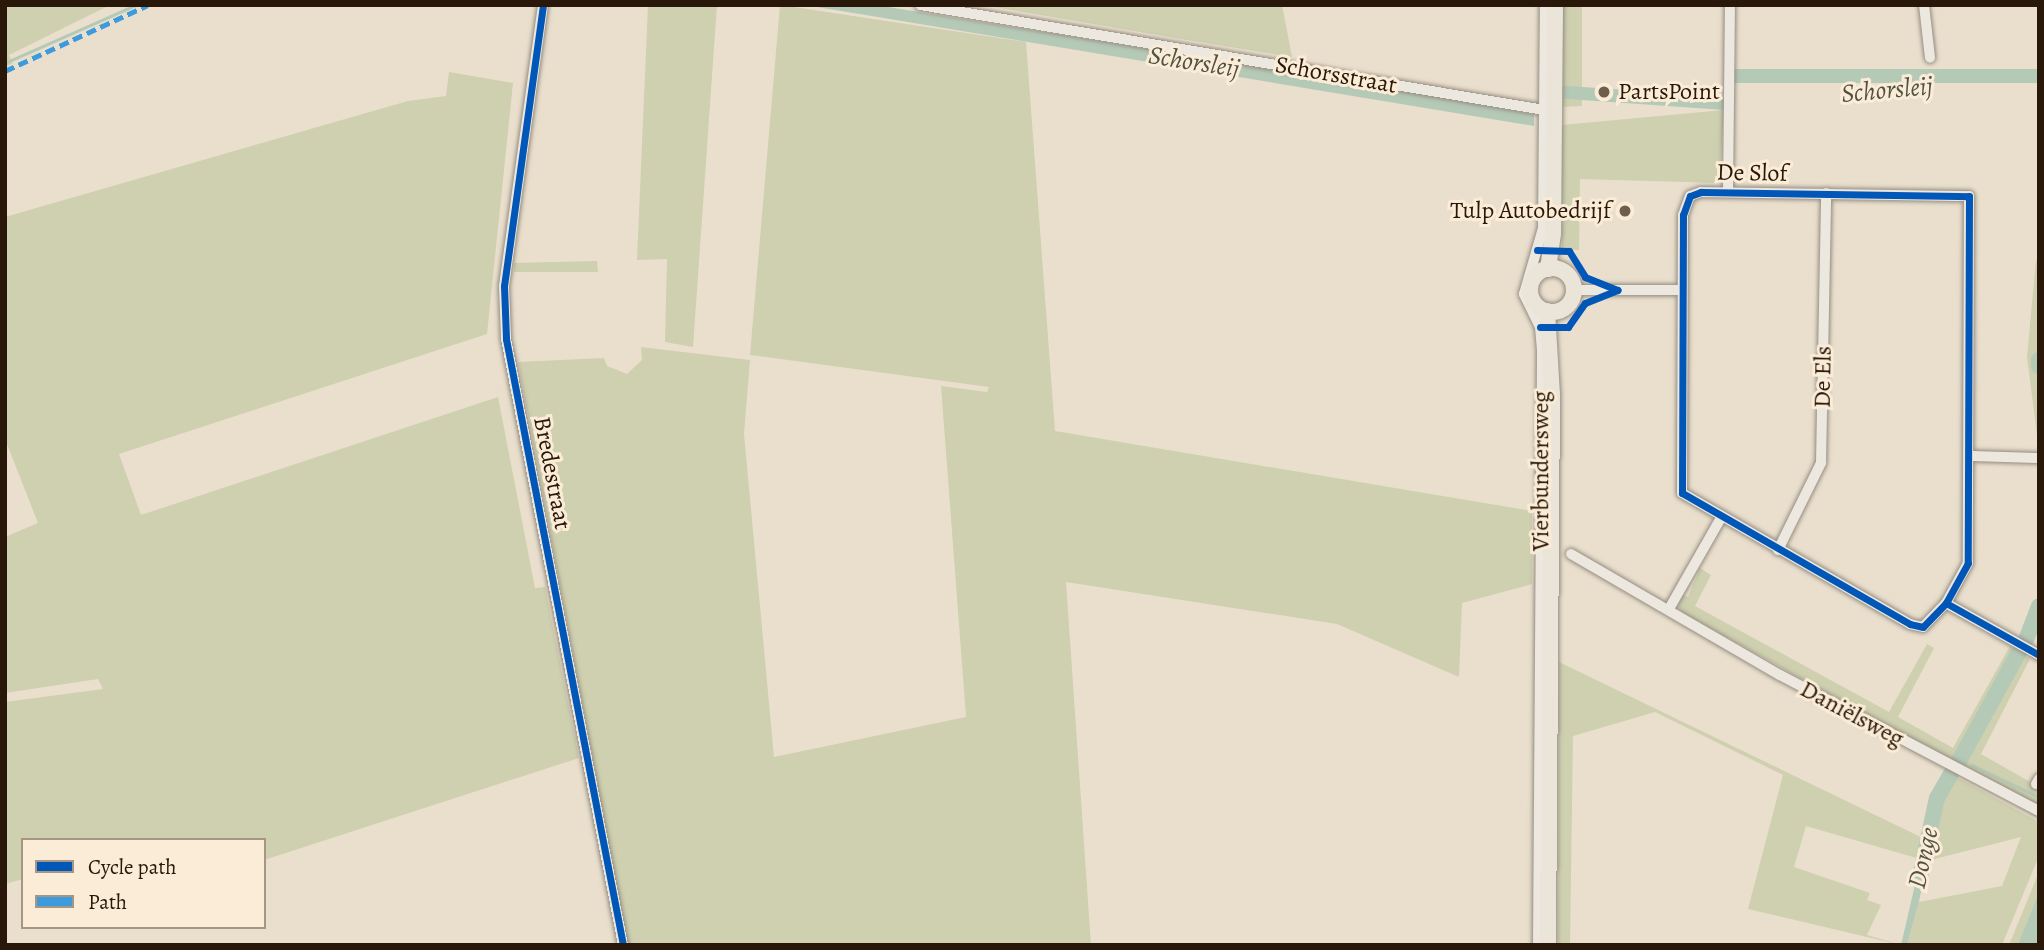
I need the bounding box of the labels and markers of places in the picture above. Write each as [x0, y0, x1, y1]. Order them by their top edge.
place label: PartsPoint [1618, 78, 1720, 106]
marker: PartsPoint [1596, 84, 1612, 100]
place label: Tulp Autobedrijf [1450, 197, 1611, 225]
marker: Tulp Autobedrijf [1617, 203, 1633, 219]

